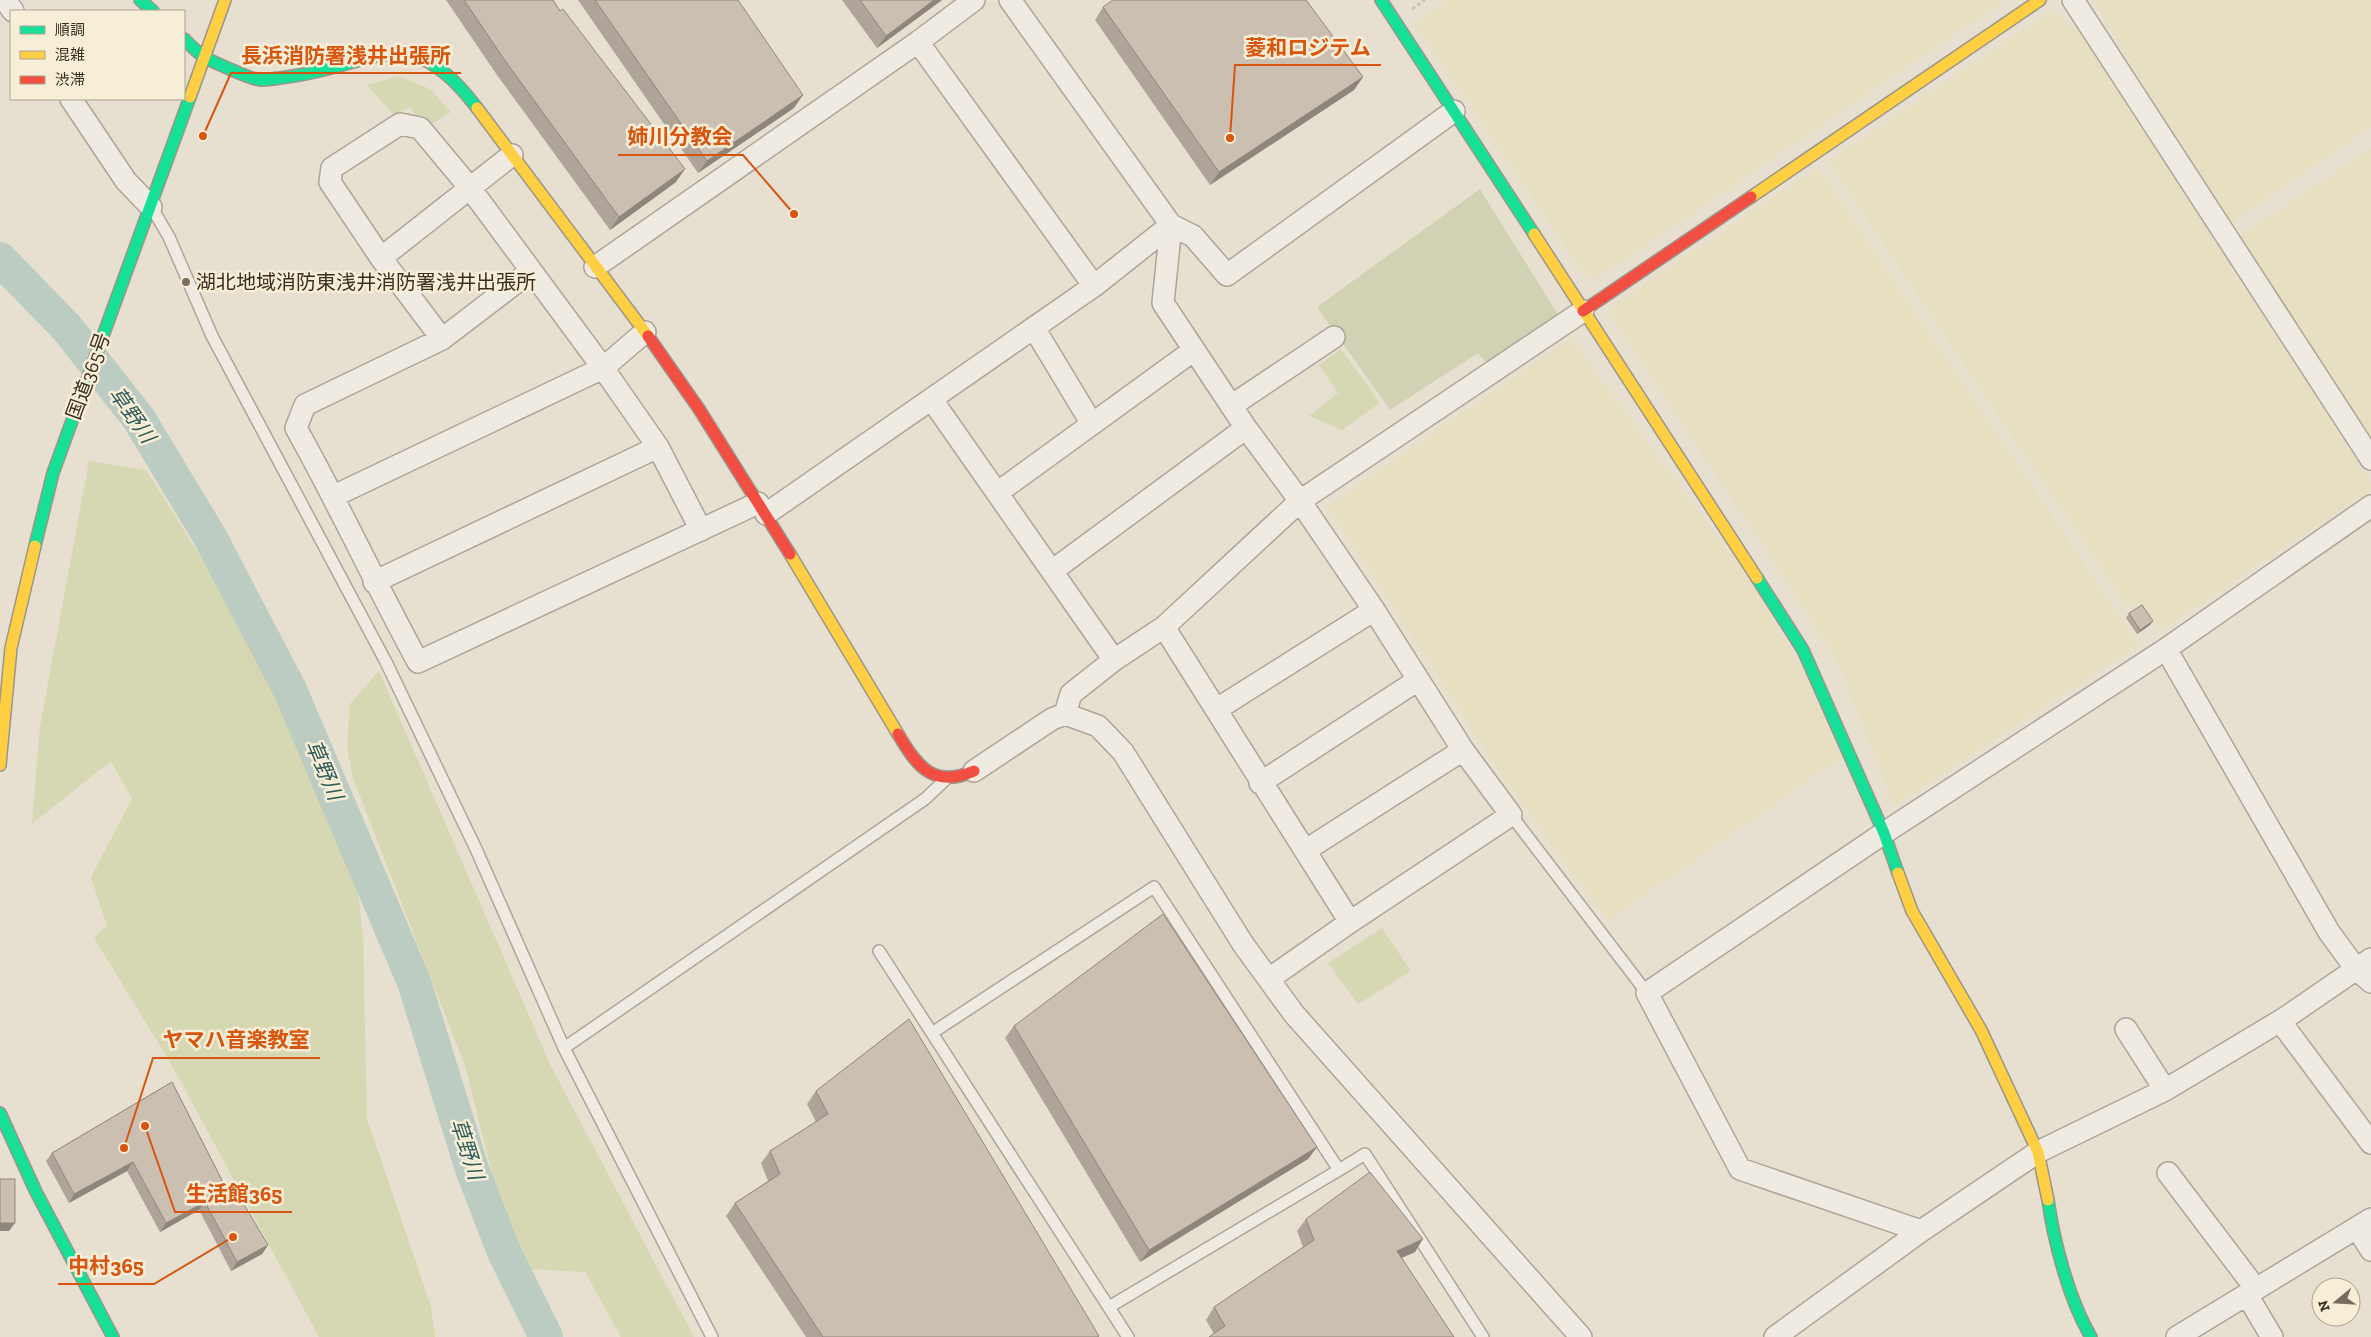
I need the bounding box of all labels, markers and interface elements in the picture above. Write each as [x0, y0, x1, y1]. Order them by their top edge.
legend [10, 10, 185, 100]
text: 順調 [55, 21, 85, 39]
callout: 菱和ロジテム [1235, 29, 1381, 65]
text: 菱和ロジテム [1245, 35, 1371, 60]
callout: 長浜消防署浅井出張所 [231, 37, 461, 73]
text: 長浜消防署浅井出張所 [241, 43, 451, 68]
text: 混雑 [55, 46, 85, 64]
text: 渋滞 [55, 71, 85, 89]
callout: 姉川分教会 [618, 119, 743, 155]
text: 姉川分教会 [628, 124, 733, 149]
place label: 湖北地域消防東浅井消防署浅井出張所 [196, 270, 536, 294]
marker: 湖北地域消防東浅井消防署浅井出張所 [180, 276, 192, 288]
street label: 国道365号 [61, 329, 115, 423]
water label: 草野川 [104, 382, 162, 449]
water label: 草野川 [301, 736, 349, 806]
callout: ヤマハ音楽教室 [153, 1022, 320, 1058]
text: ヤマハ音楽教室 [163, 1027, 310, 1052]
water label: 草野川 [446, 1115, 490, 1185]
callout: 生活館365 [175, 1176, 292, 1212]
text: 生活館365 [186, 1181, 282, 1206]
callout: 中村365 [58, 1248, 154, 1284]
text: 中村365 [68, 1253, 144, 1278]
north arrow [2311, 1277, 2361, 1327]
text: N [2314, 1298, 2334, 1314]

